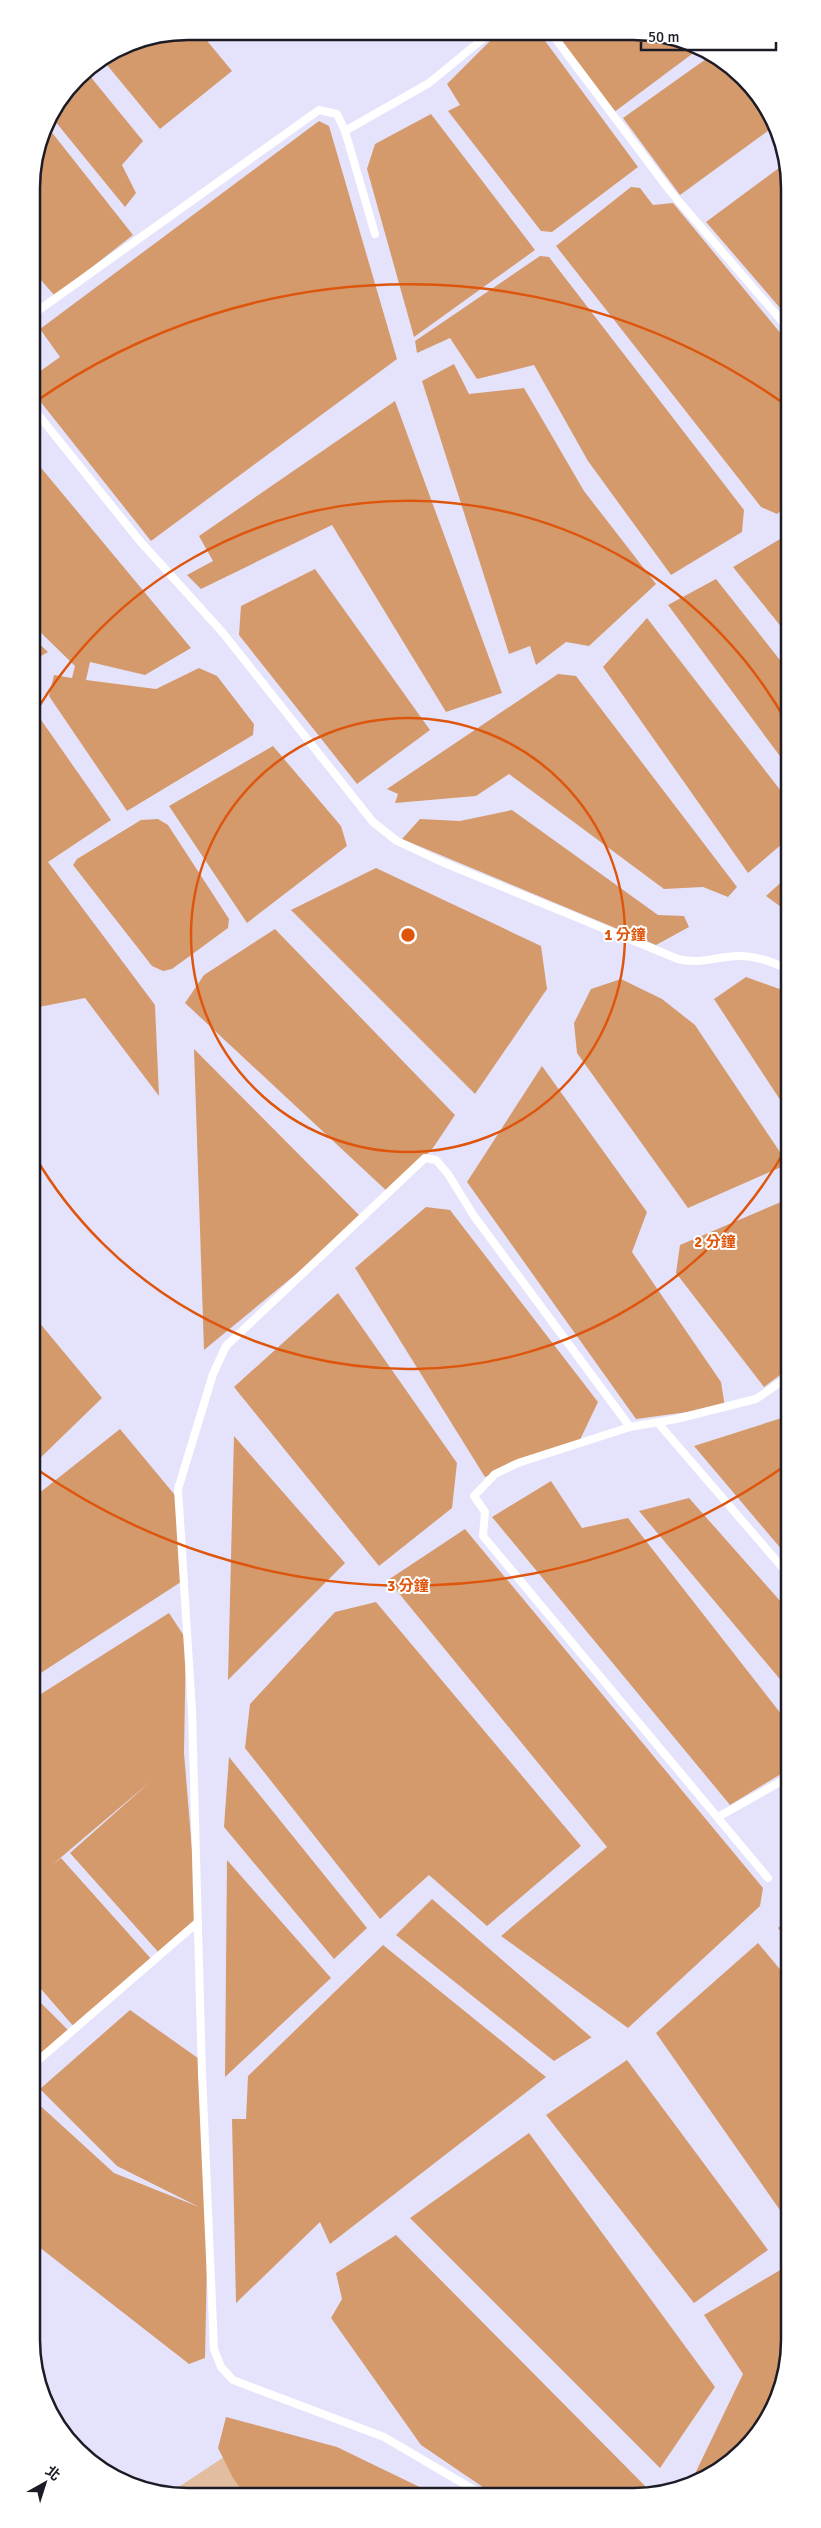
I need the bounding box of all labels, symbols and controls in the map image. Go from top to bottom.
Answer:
scale bar [641,20,776,52]
text: 50 m [648,28,679,46]
centre of rings [399,926,417,944]
text: 1 分鐘 [604,926,646,944]
text: 2 分鐘 [694,1233,736,1251]
text: 3 分鐘 [387,1577,429,1595]
north arrow [20,2458,70,2508]
text: 北 [42,2462,64,2484]

